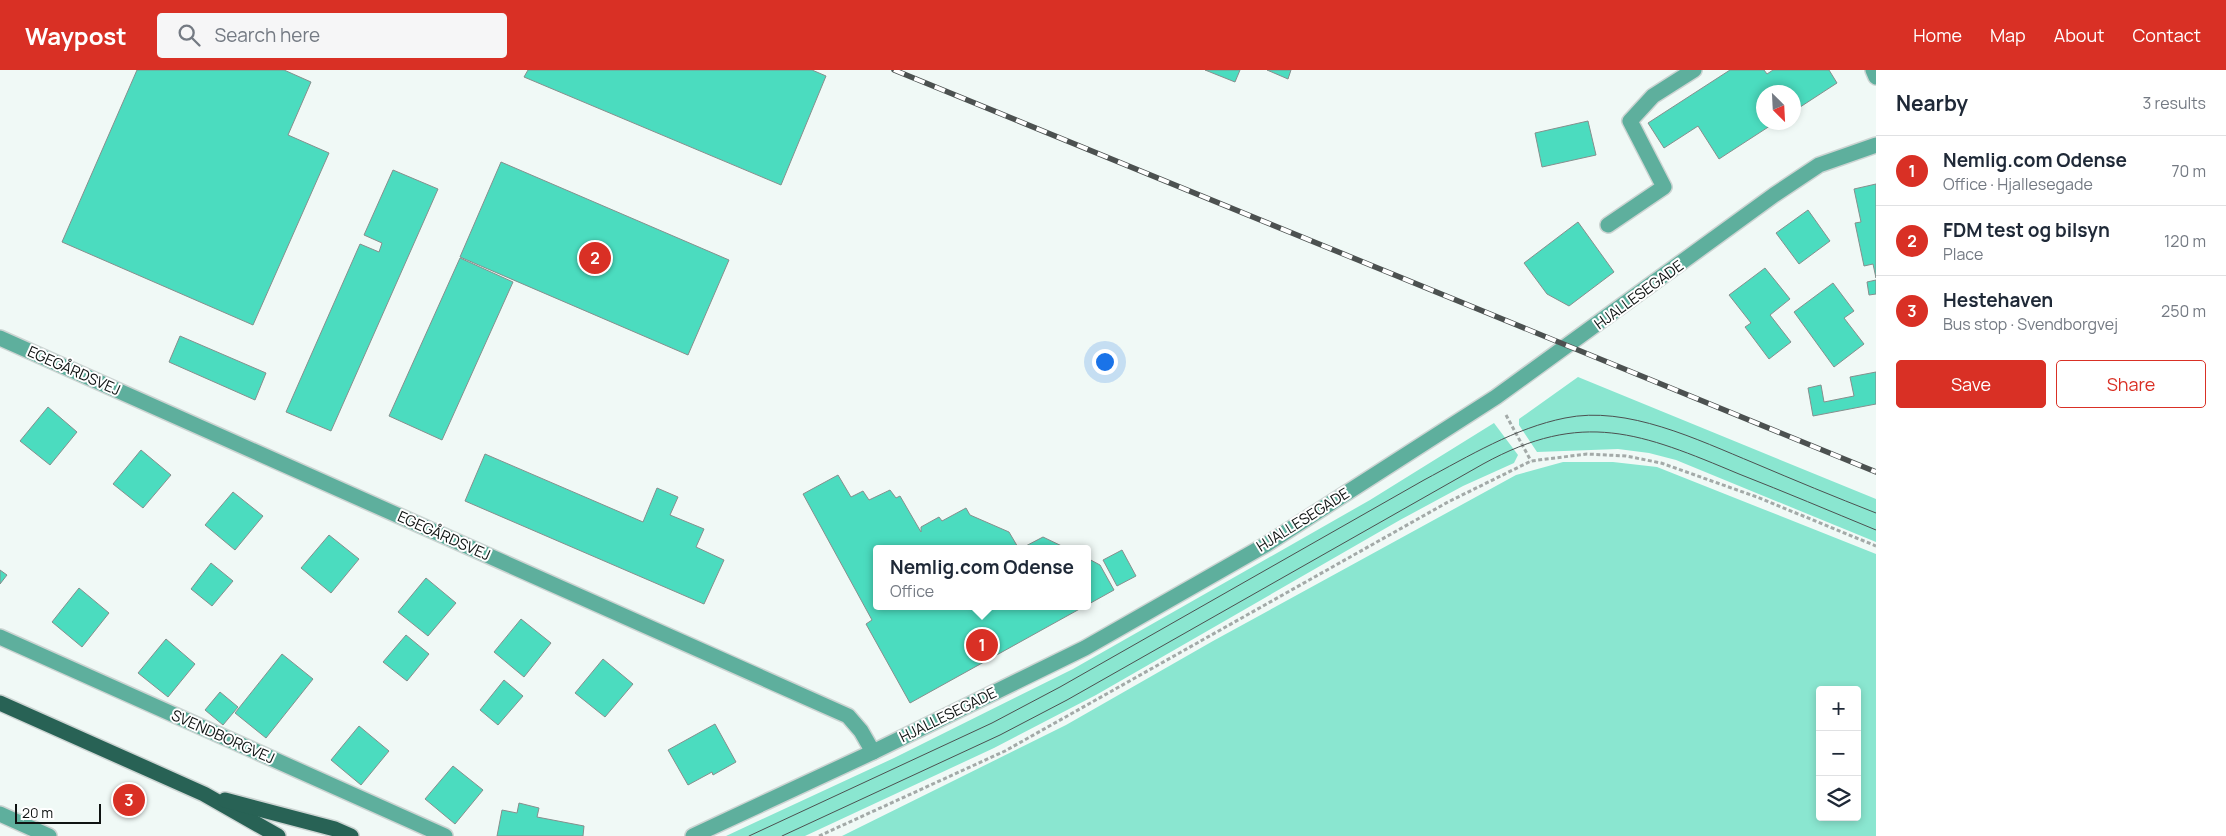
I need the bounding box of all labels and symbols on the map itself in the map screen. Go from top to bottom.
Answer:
north arrow [1756,85,1801,130]
pin: 2 [579,239,611,277]
street label: HJALLESEGADE [1590,255,1688,334]
street label: EGEGÅRDSVEJ [24,341,124,400]
your location [1092,349,1118,375]
street label: HJALLESEGADE [1252,483,1353,556]
street label: EGEGÅRDSVEJ [394,506,494,565]
pin: 1 [966,626,998,664]
street label: HJALLESEGADE [896,682,1000,747]
street label: SVENDBORGVEJ [168,704,278,769]
pin: 3 [113,781,145,819]
scale bar [15,801,101,824]

